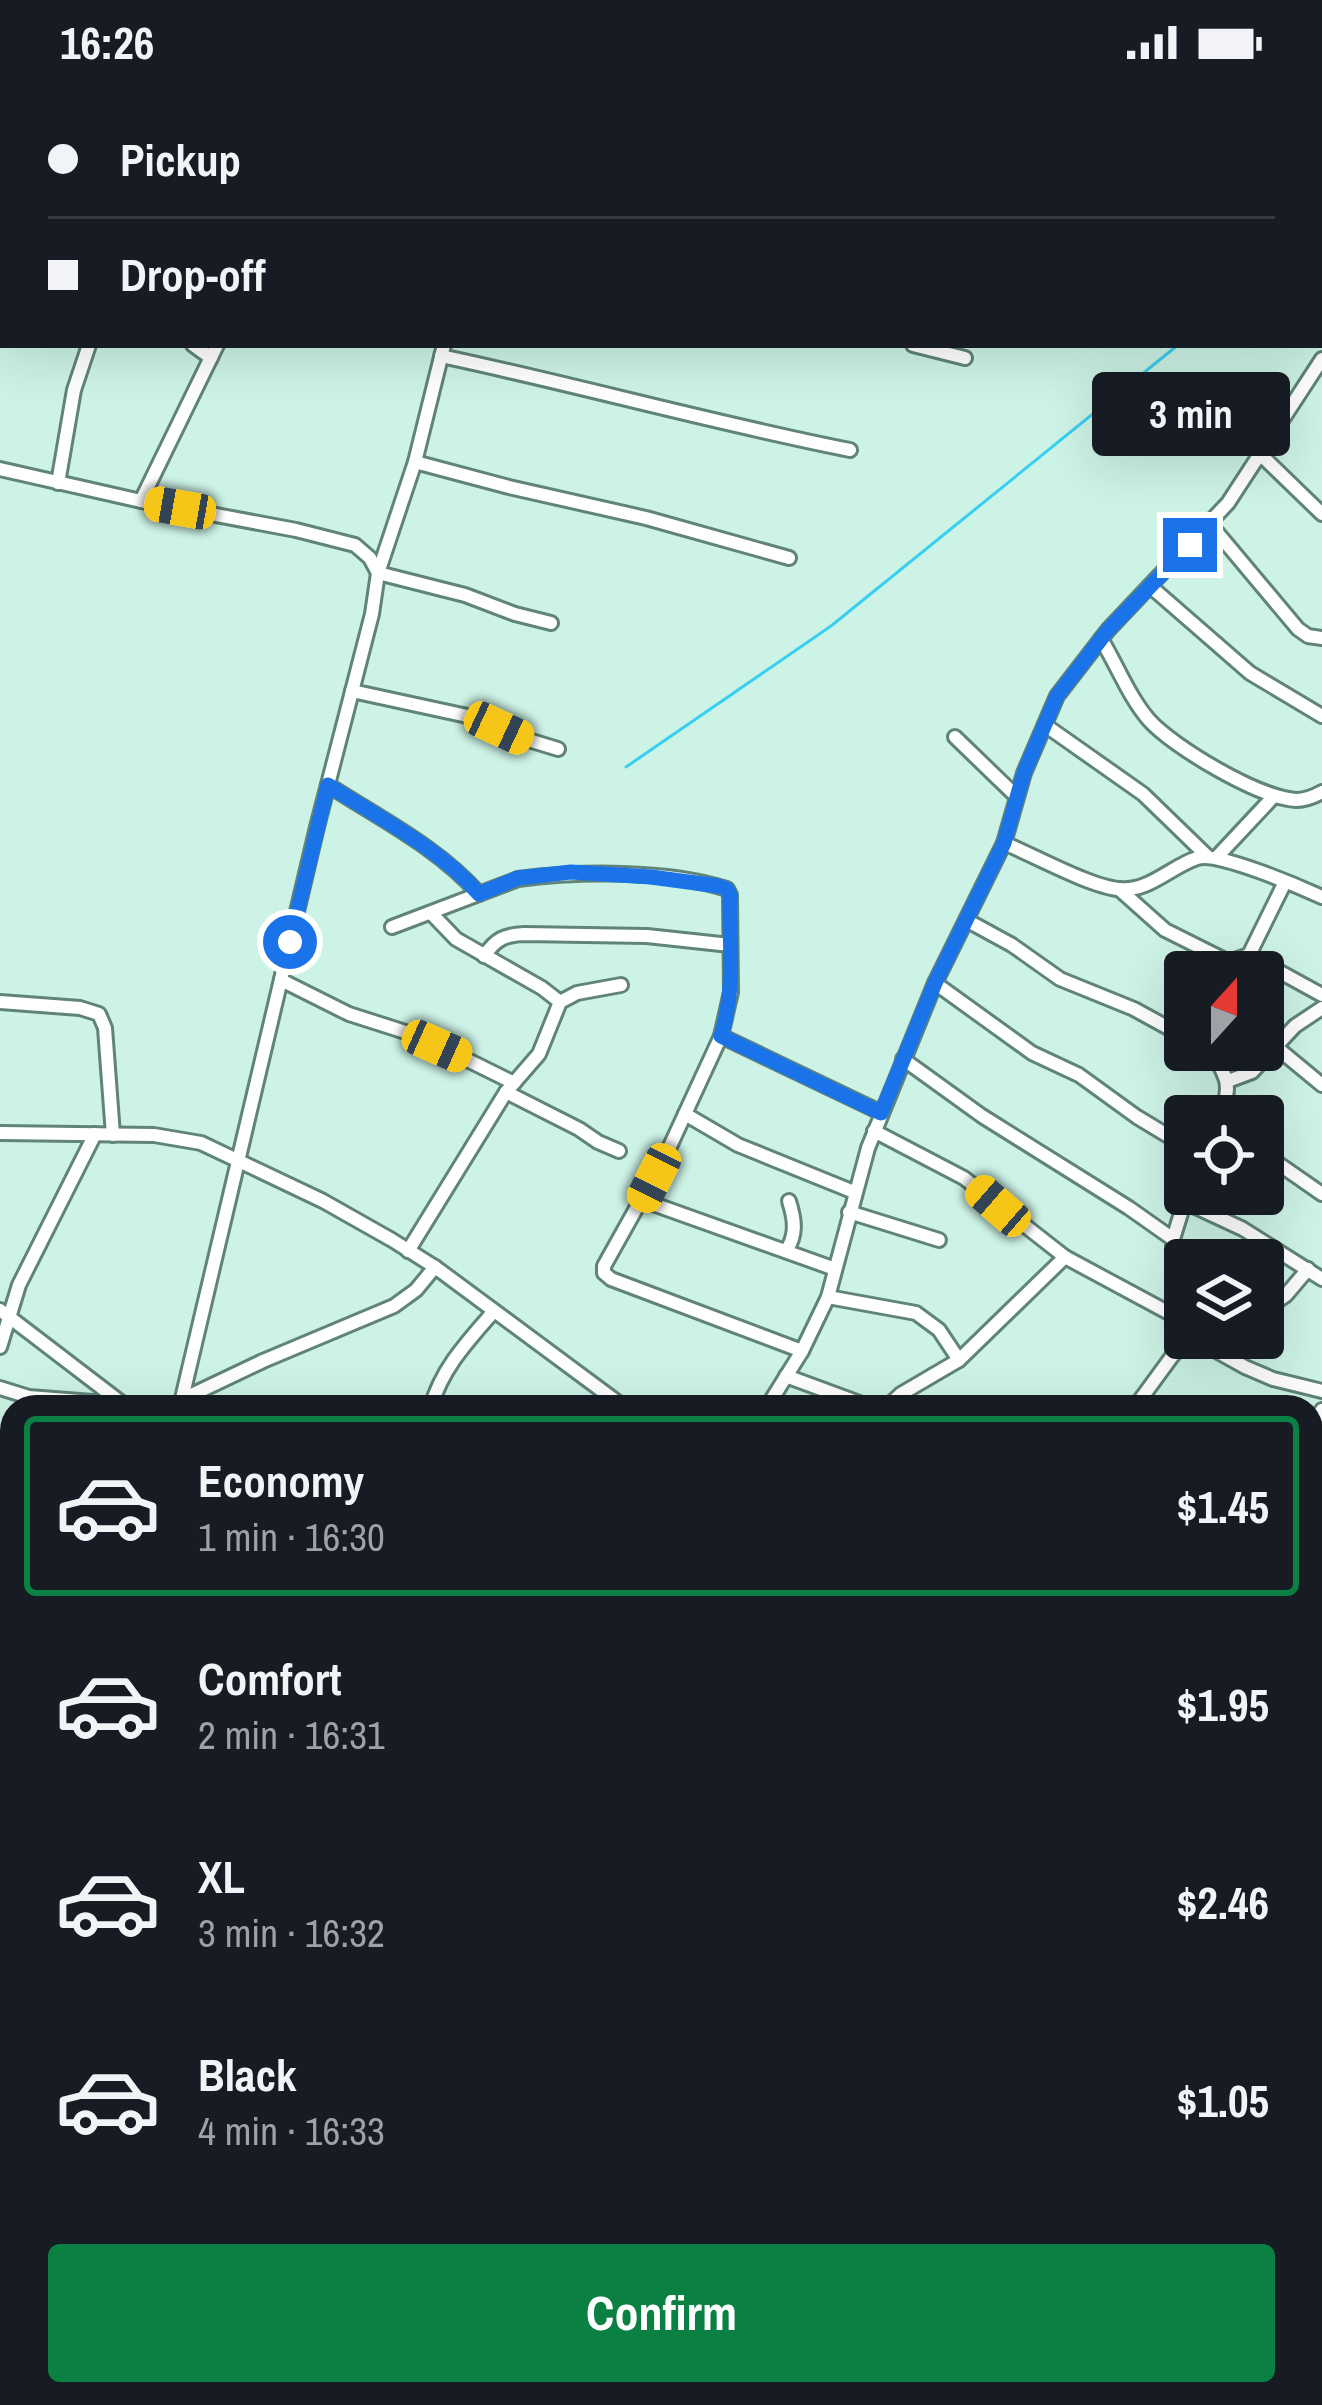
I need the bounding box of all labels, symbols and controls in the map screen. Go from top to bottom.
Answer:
text: 16:26 [60,12,154,73]
text: Pickup [120,129,241,190]
text: Drop-off [120,244,266,305]
callout: 3 min [1091,371,1289,455]
text: 3 min [1149,388,1233,440]
car [141,484,219,532]
route end [1163,518,1217,572]
car [459,696,539,760]
route start [263,915,317,969]
north arrow [1164,951,1284,1071]
map controls [1164,951,1284,1359]
car [397,1015,477,1077]
button: locate [1164,1095,1284,1215]
car [622,1138,686,1218]
car [959,1169,1037,1243]
button: layers [1164,1239,1284,1359]
text: Economy [198,1450,364,1511]
icon: car [54,1452,162,1560]
text: $1.45 [1177,1476,1269,1537]
text: 1 min · 16:30 [198,1511,385,1563]
text: Comfort [198,1648,341,1709]
icon: car [54,1650,162,1758]
text: $1.95 [1177,1674,1269,1735]
text: 2 min · 16:31 [198,1709,385,1761]
text: XL [198,1846,245,1907]
icon: car [54,1848,162,1956]
text: $2.46 [1177,1872,1269,1933]
text: 3 min · 16:32 [198,1907,385,1959]
text: Black [198,2044,296,2105]
icon: car [54,2046,162,2154]
text: $1.05 [1177,2070,1269,2131]
text: 4 min · 16:33 [198,2105,385,2157]
button: Confirm [48,2244,1275,2382]

